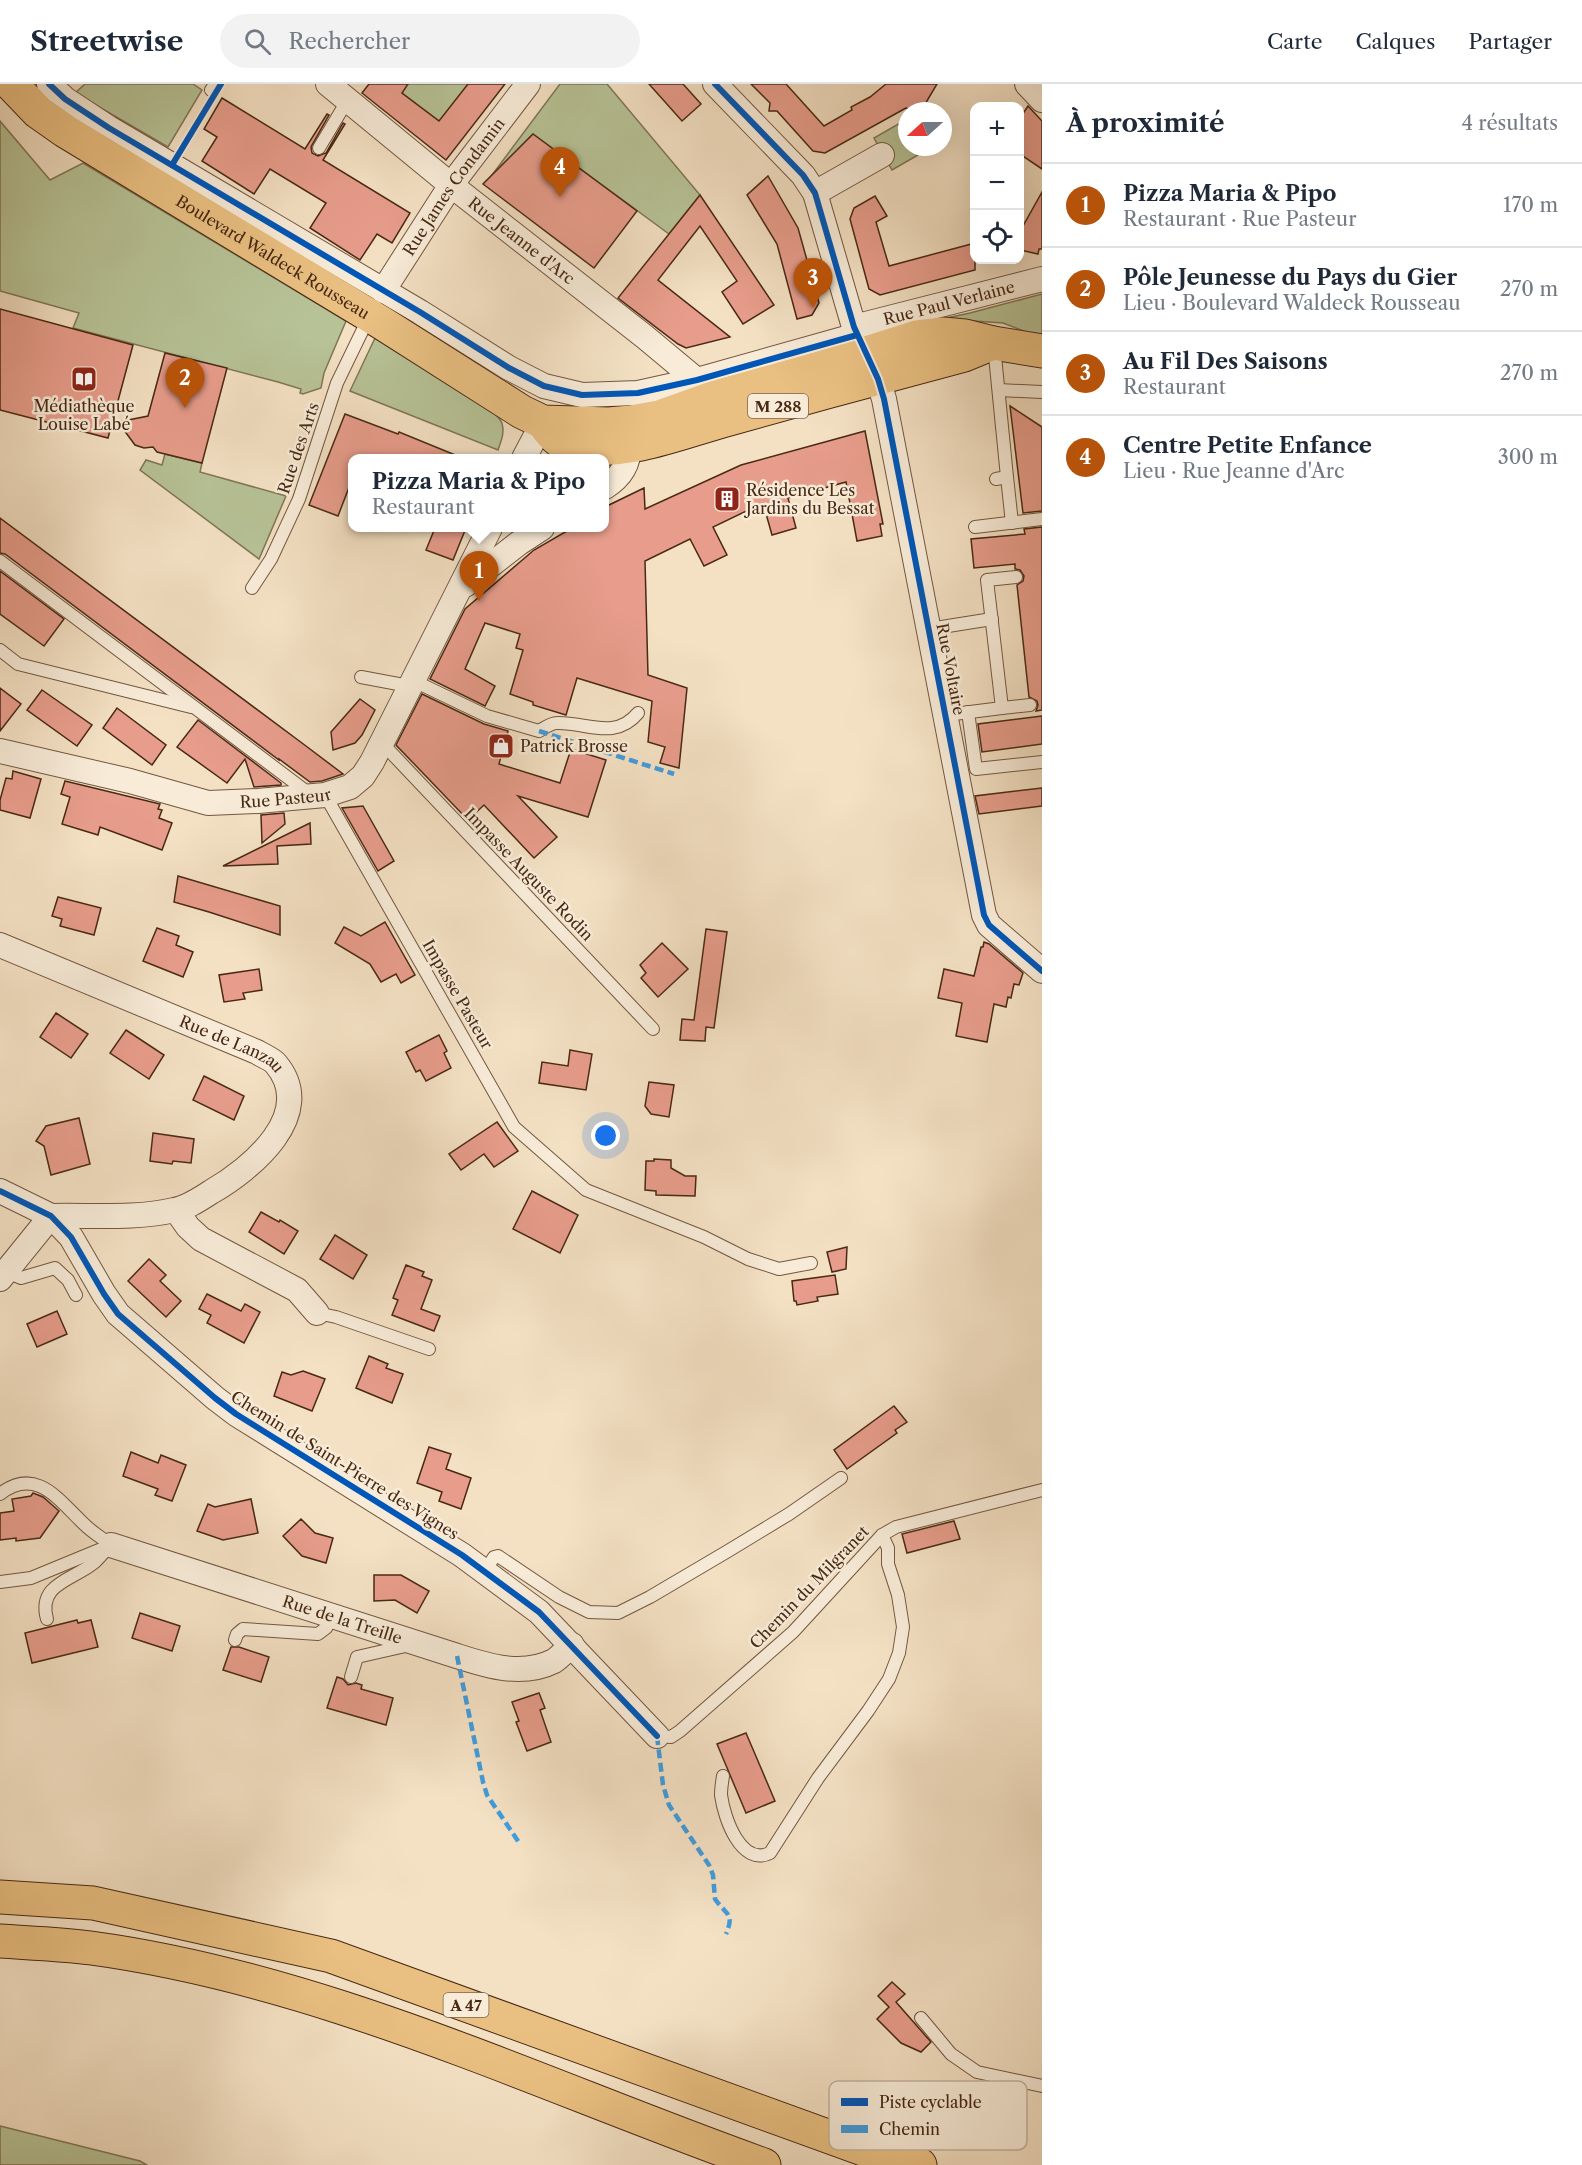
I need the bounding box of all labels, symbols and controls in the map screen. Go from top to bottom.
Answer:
search box [220,14,640,68]
text: Streetwise [30,24,184,58]
icon: search [241,25,274,58]
text: Rechercher [289,28,410,55]
text: Carte [1267,29,1322,54]
text: Calques [1355,29,1435,54]
text: Partager [1468,29,1552,54]
north arrow [898,102,952,156]
map controls [970,102,1024,264]
button: + [970,102,1024,156]
text: À proximité [1066,107,1225,139]
text: 4 résultats [1461,111,1558,135]
street label: Rue James Condamin [398,114,509,259]
pin: 4 [540,147,580,197]
button: − [970,156,1024,210]
text: Pizza Maria & Pipo [1123,180,1336,207]
street label: Boulevard Waldeck Rousseau [172,191,374,323]
street label: Rue Jeanne d'Arc [464,192,579,288]
text: 1 [1081,193,1090,217]
text: 170 m [1503,193,1558,217]
text: Restaurant · Rue Pasteur [1123,207,1357,231]
button: locate [970,210,1024,264]
pin: 3 [794,258,832,308]
text: Pôle Jeunesse du Pays du Gier [1123,264,1457,291]
street label: Rue Paul Verlaine [881,276,1017,329]
text: 2 [1080,277,1091,301]
text: 270 m [1500,277,1558,301]
text: Lieu · Boulevard Waldeck Rousseau [1123,291,1461,315]
text: Au Fil Des Saisons [1123,348,1328,375]
pin: 2 [166,358,204,408]
text: 3 [1080,361,1091,385]
text: 270 m [1500,361,1558,385]
library icon: Médiathèque Louise Labé [69,364,99,394]
text: Restaurant [1123,375,1226,399]
road number: M 288 [748,394,808,418]
place label: Médiathèque Louise Labé [34,396,134,434]
street label: Rue des Arts [273,400,323,496]
text: Centre Petite Enfance [1123,432,1372,459]
text: 4 [1080,445,1091,469]
text: 300 m [1498,445,1558,469]
popup [348,454,609,532]
text: Lieu · Rue Jeanne d'Arc [1123,459,1344,483]
text: Pizza Maria & Pipo [372,468,585,495]
place label: Résidence Les Jardins du Bessat [743,480,875,518]
building icon: Résidence Les Jardins du Bessat [712,484,742,514]
text: Restaurant [372,495,475,519]
pin: 1 [460,552,498,601]
street label: Rue Voltaire [932,621,970,717]
shop icon: Patrick Brosse [486,731,516,761]
place label: Patrick Brosse [520,736,628,756]
street label: Rue Pasteur [239,784,334,812]
street label: Impasse Auguste Rodin [460,803,598,945]
street label: Impasse Pasteur [419,936,498,1053]
street label: Rue de Lanzau [176,1011,289,1076]
your location [591,1121,620,1150]
street label: Chemin de Saint-Pierre des Vignes [227,1386,463,1544]
street label: Chemin du Milgranet [745,1521,873,1653]
street label: Rue de la Treille [280,1591,405,1648]
road number: A 47 [444,1993,488,2017]
legend [829,2081,1027,2150]
text: Piste cyclable [879,2092,982,2112]
text: Chemin [879,2119,940,2139]

